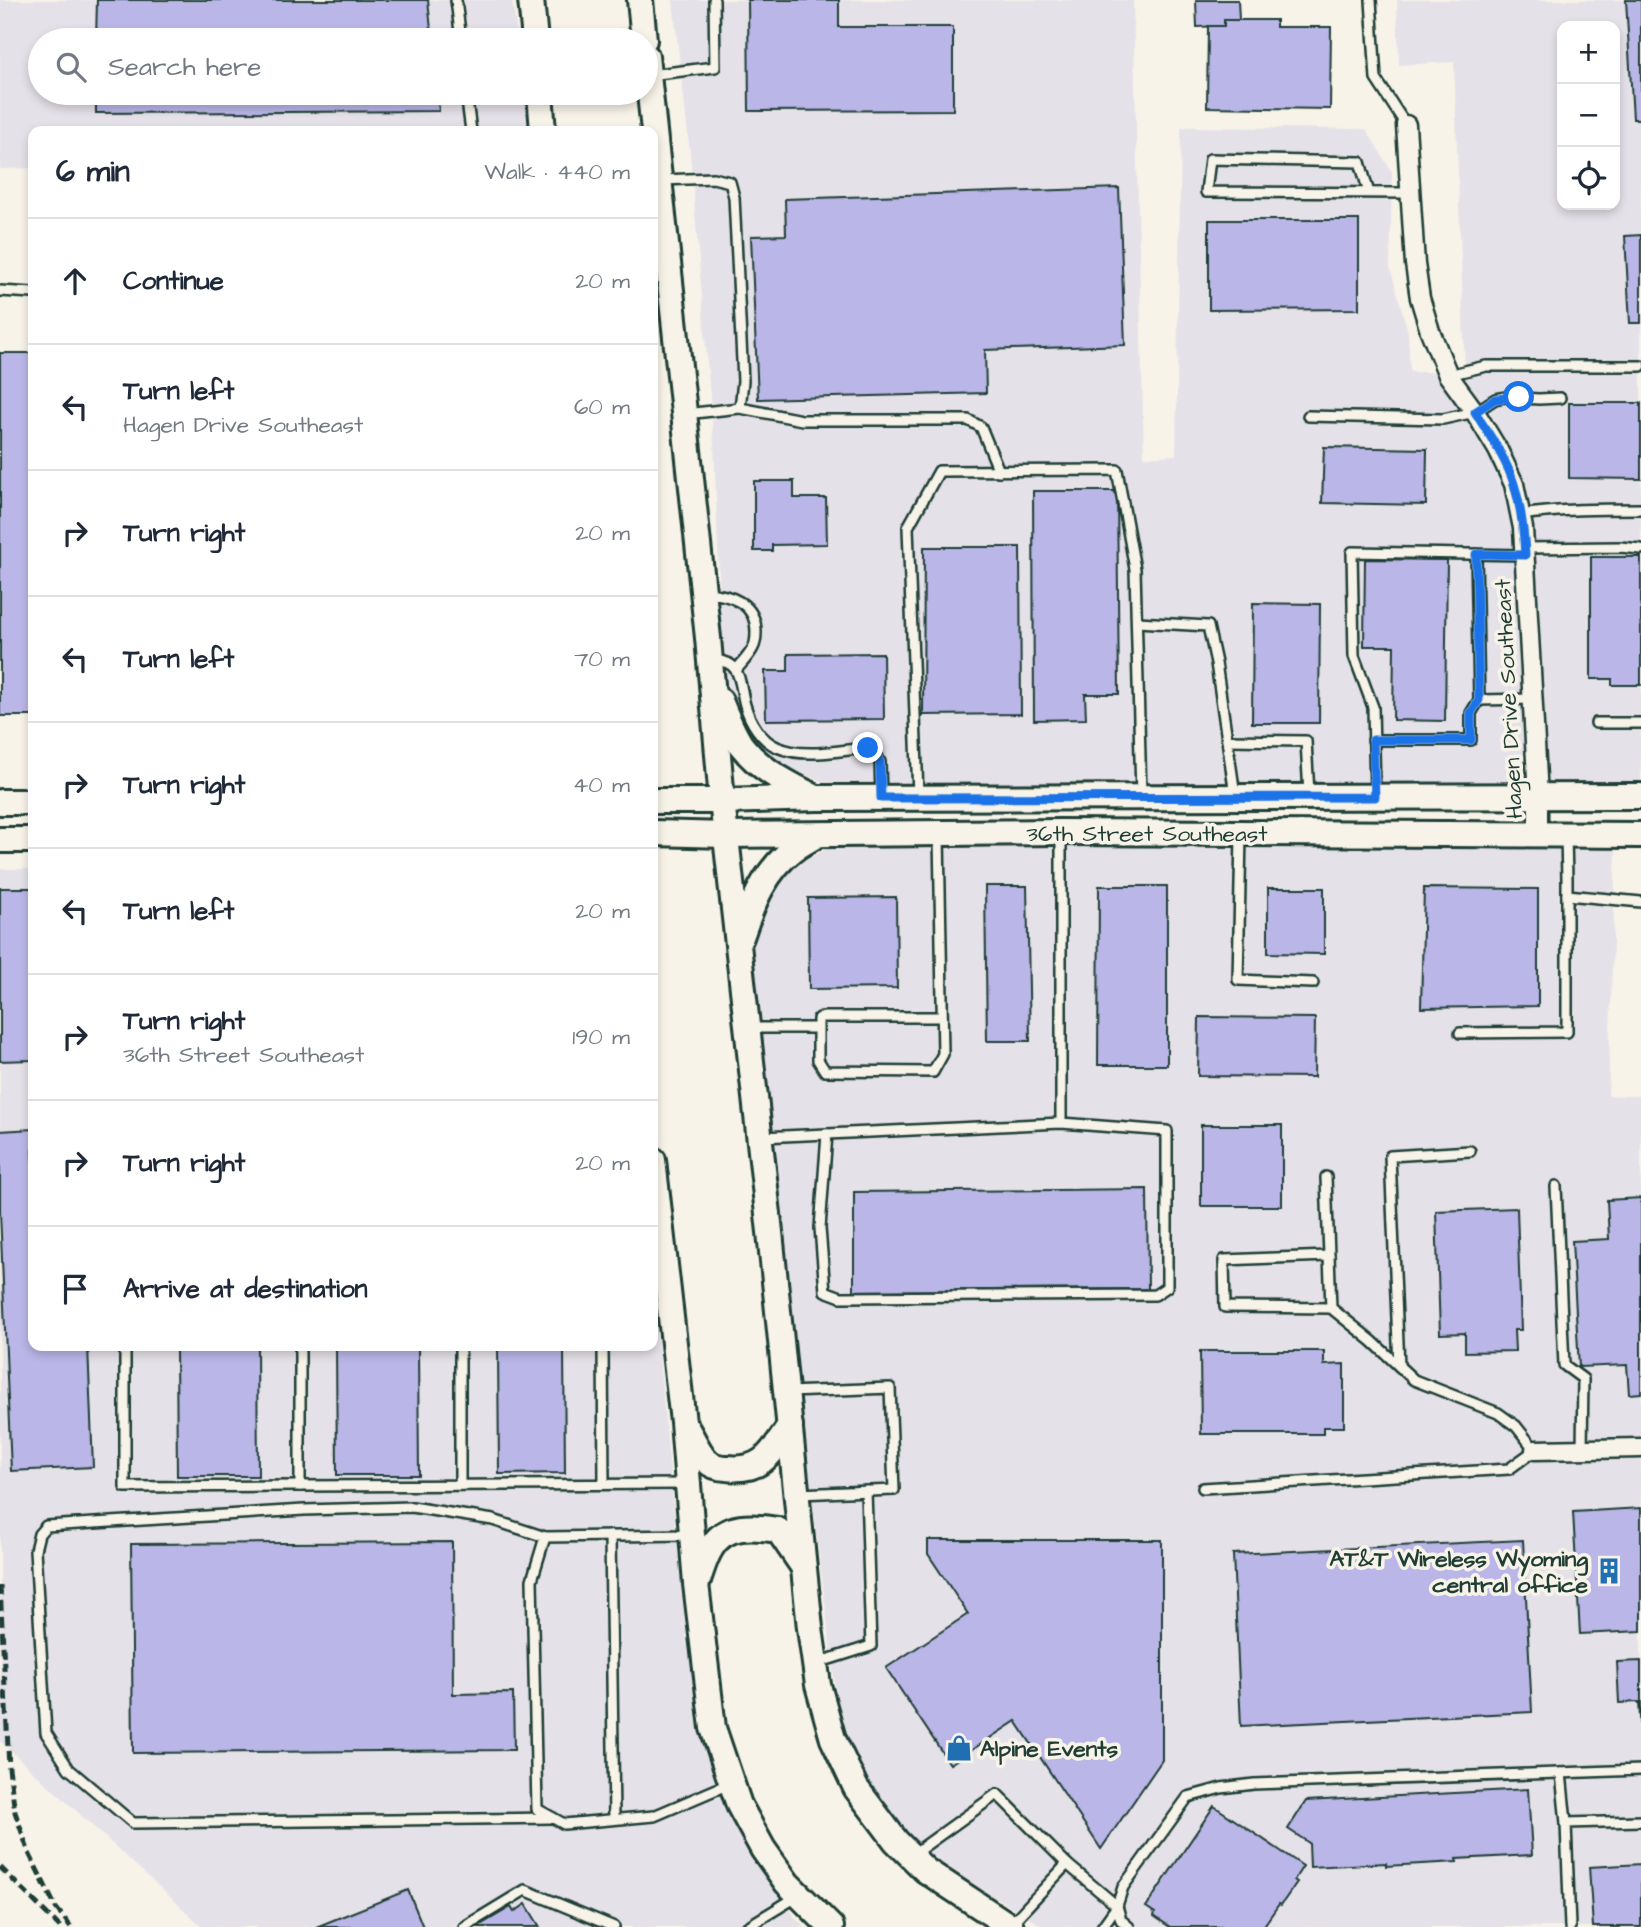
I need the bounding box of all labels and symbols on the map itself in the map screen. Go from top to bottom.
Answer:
route start [1503,381,1534,412]
street label: Hagen Drive Southeast [1487,577,1532,820]
route end [852,732,883,763]
street label: 36th Street Southeast [1026,818,1268,850]
place label: AT&T Wireless Wyoming central office [1329,1543,1589,1601]
building icon: AT&T Wireless Wyoming central office [1594,1556,1624,1586]
shop icon: Alpine Events [944,1733,974,1763]
place label: Alpine Events [980,1733,1119,1765]

